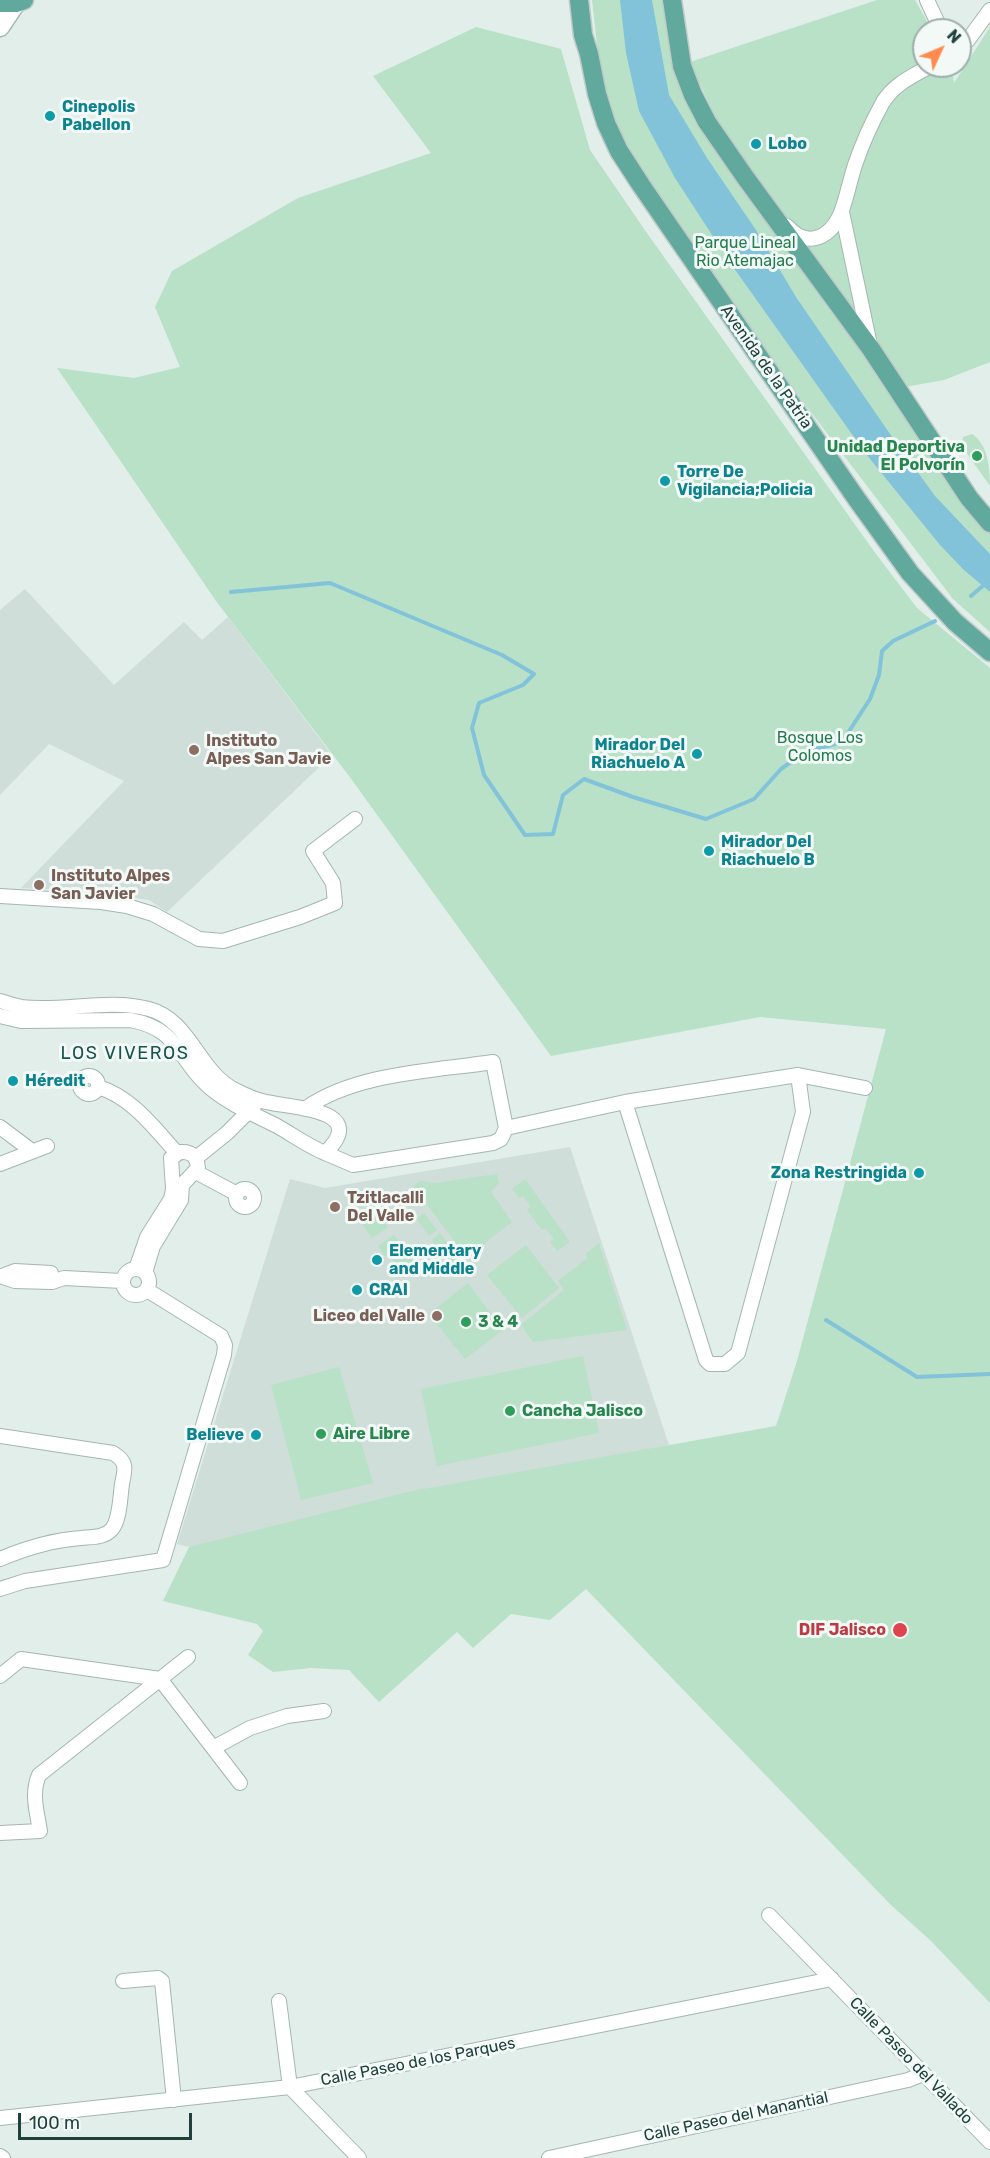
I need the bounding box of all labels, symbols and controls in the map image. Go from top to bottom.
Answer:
north arrow [912,18,972,78]
text: N [943,26,965,47]
place label: Cinepolis Pabellon [62,97,135,135]
marker: Cinepolis Pabellon [43,109,57,123]
place label: Lobo [768,134,807,154]
marker: Lobo [749,137,763,151]
park label: Parque Lineal Rio Atemajac [694,233,796,271]
street label: Avenida de la Patria [716,301,816,433]
place label: Unidad Deportiva El Polvorín [827,437,965,475]
marker: Unidad Deportiva El Polvorín [970,449,984,463]
place label: Torre De Vigilancia;Policia [677,462,813,500]
marker: Torre De Vigilancia;Policia [658,474,672,488]
park label: Bosque Los Colomos [777,728,863,766]
place label: Instituto Alpes San Javie [206,731,331,769]
place label: Mirador Del Riachuelo A [591,735,685,773]
marker: Instituto Alpes San Javie [187,743,201,757]
marker: Mirador Del Riachuelo A [690,747,704,761]
place label: Mirador Del Riachuelo B [721,832,815,870]
marker: Mirador Del Riachuelo B [702,844,716,858]
place label: Instituto Alpes San Javier [51,866,170,904]
marker: Instituto Alpes San Javier [32,878,46,892]
district label: LOS VIVEROS [61,1043,189,1065]
place label: Héredit [25,1071,85,1091]
marker: Héredit [6,1074,20,1088]
place label: Zona Restringida [771,1163,907,1183]
marker: Zona Restringida [912,1166,926,1180]
place label: Tzitlacalli Del Valle [347,1188,424,1226]
marker: Tzitlacalli Del Valle [328,1200,342,1214]
place label: Elementary and Middle [389,1241,481,1279]
marker: Elementary and Middle [370,1253,384,1267]
place label: CRAI [369,1280,408,1300]
marker: CRAI [350,1283,364,1297]
place label: Liceo del Valle [313,1306,425,1326]
marker: Liceo del Valle [430,1309,444,1323]
place label: 3 & 4 [478,1312,518,1332]
marker: 3 & 4 [459,1315,473,1329]
place label: Cancha Jalisco [522,1401,643,1421]
marker: Cancha Jalisco [503,1404,517,1418]
place label: Aire Libre [333,1424,410,1444]
place label: Believe [186,1425,244,1445]
marker: Aire Libre [314,1427,328,1441]
marker: Believe [249,1428,263,1442]
place label: DIF Jalisco [799,1620,886,1640]
marker: DIF Jalisco [891,1621,909,1639]
street label: Calle Paseo del Vallado [845,1993,977,2129]
street label: Calle Paseo de los Parques [319,2034,517,2090]
street label: Calle Paseo del Manantial [642,2088,830,2146]
scale bar [21,2101,195,2139]
text: 100 m [29,2112,80,2134]

